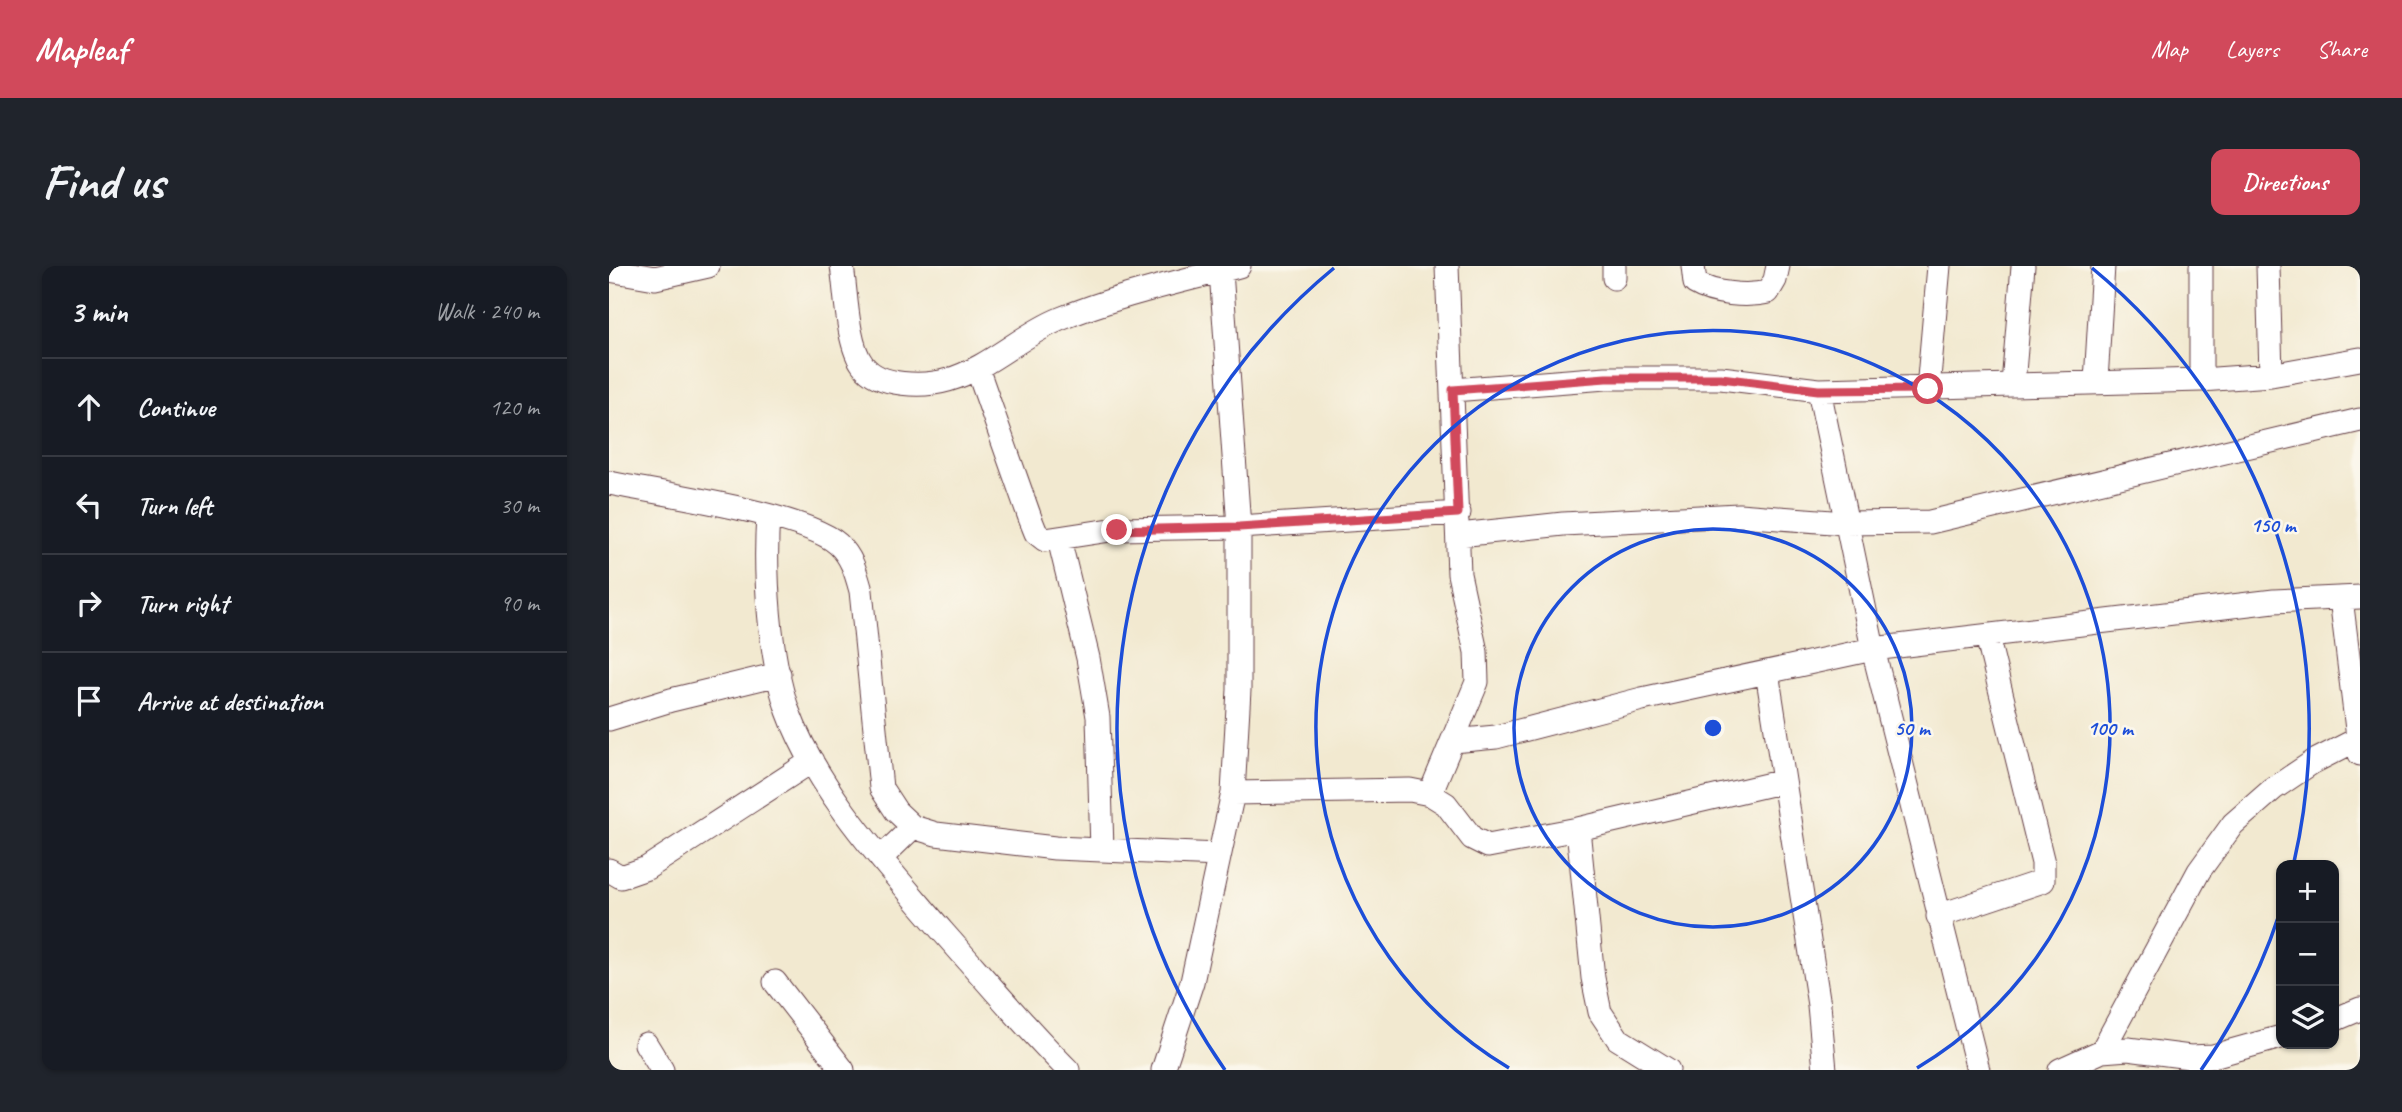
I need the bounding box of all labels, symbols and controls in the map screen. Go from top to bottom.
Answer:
text: Mapleaf [35,28,127,70]
text: Map [2151,34,2188,64]
text: Layers [2226,34,2279,64]
text: Share [2317,34,2367,64]
button: Directions [2211,149,2360,215]
text: Find us [42,151,164,213]
text: 3 min [70,293,127,331]
text: Walk · 240 m [435,297,539,326]
route start [1912,373,1943,404]
icon: ahead [70,388,108,426]
text: Continue [137,391,215,424]
text: 120 m [490,393,539,422]
icon: left [70,486,108,524]
text: Turn left [137,489,212,522]
text: 30 m [500,491,539,520]
text: 150 m [2250,512,2298,538]
route end [1101,514,1132,545]
icon: right [70,584,108,622]
text: Turn right [137,587,228,620]
text: 90 m [500,589,539,618]
icon: arrive [70,682,108,720]
text: Arrive at destination [137,685,323,718]
text: 50 m [1894,715,1932,741]
text: 100 m [2087,715,2135,741]
centre of rings [1701,716,1725,740]
map controls [2276,860,2339,1049]
button: + [2276,860,2339,923]
button: − [2276,923,2339,986]
button: layers [2276,986,2339,1049]

